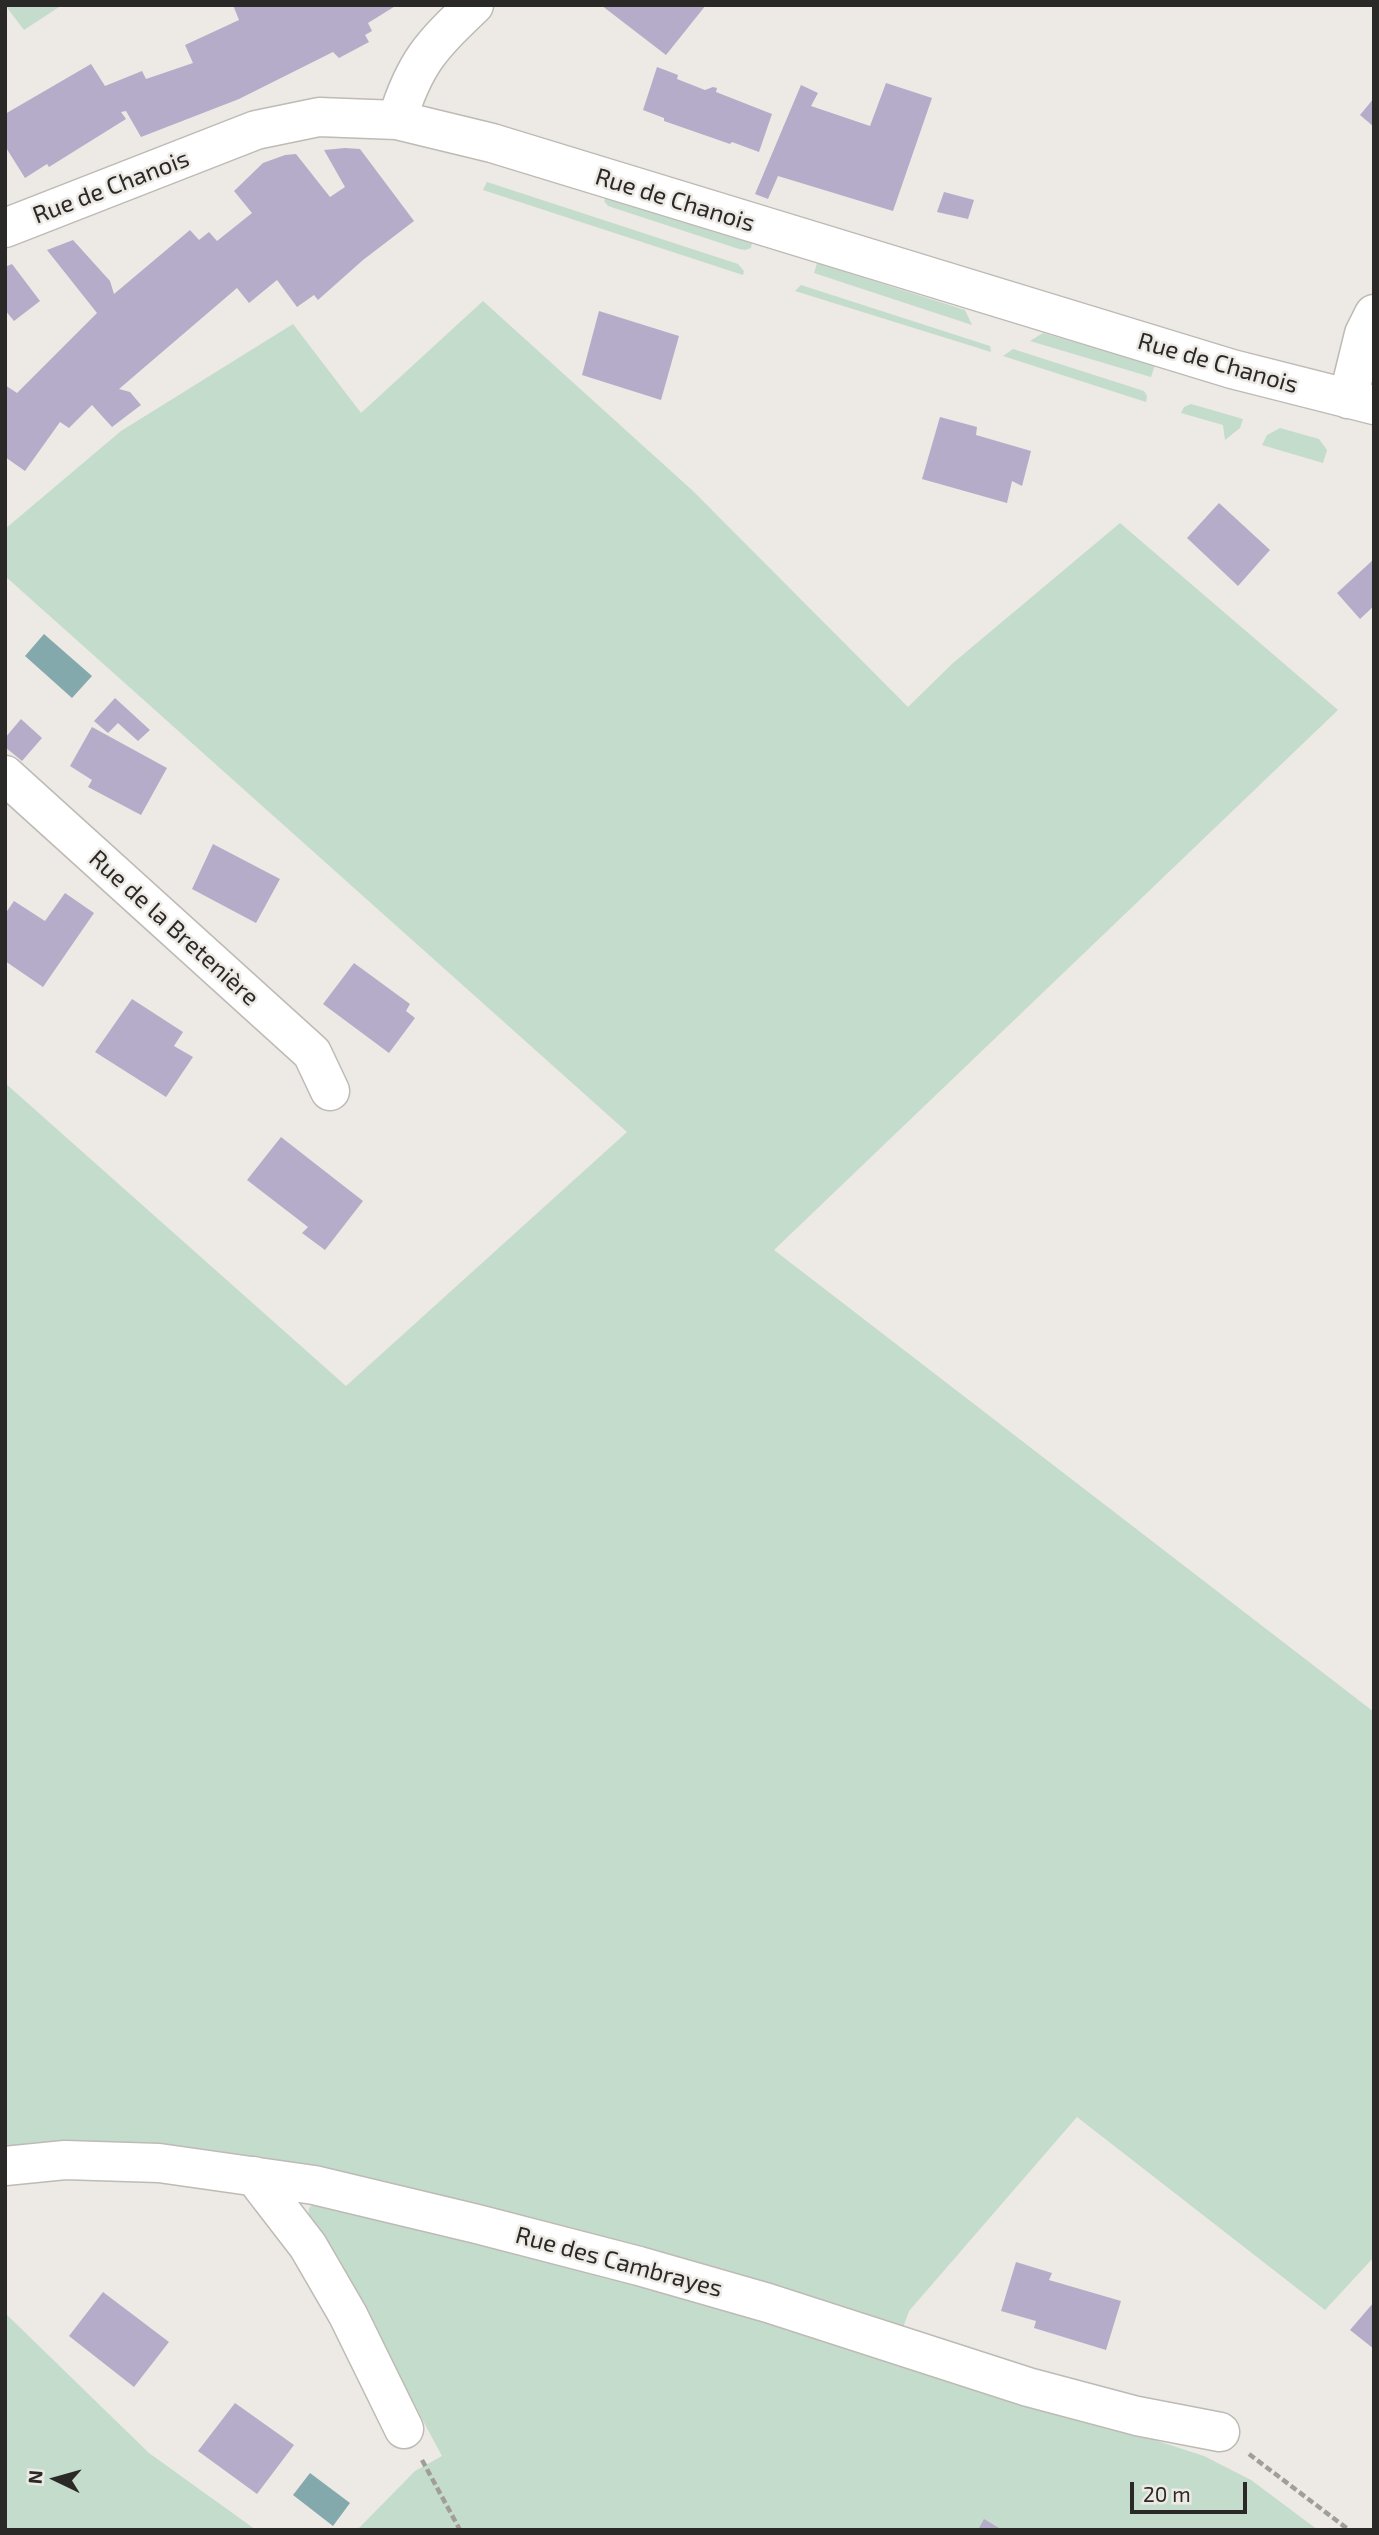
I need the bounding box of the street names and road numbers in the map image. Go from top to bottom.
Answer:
street label: Rue de Chanois [29,144,193,230]
street label: Rue de Chanois [592,162,758,238]
street label: Rue de Chanois [1135,326,1301,400]
street label: Rue de la Bretenière [83,844,265,1012]
street label: Rue des Cambrayes [512,2221,726,2303]

